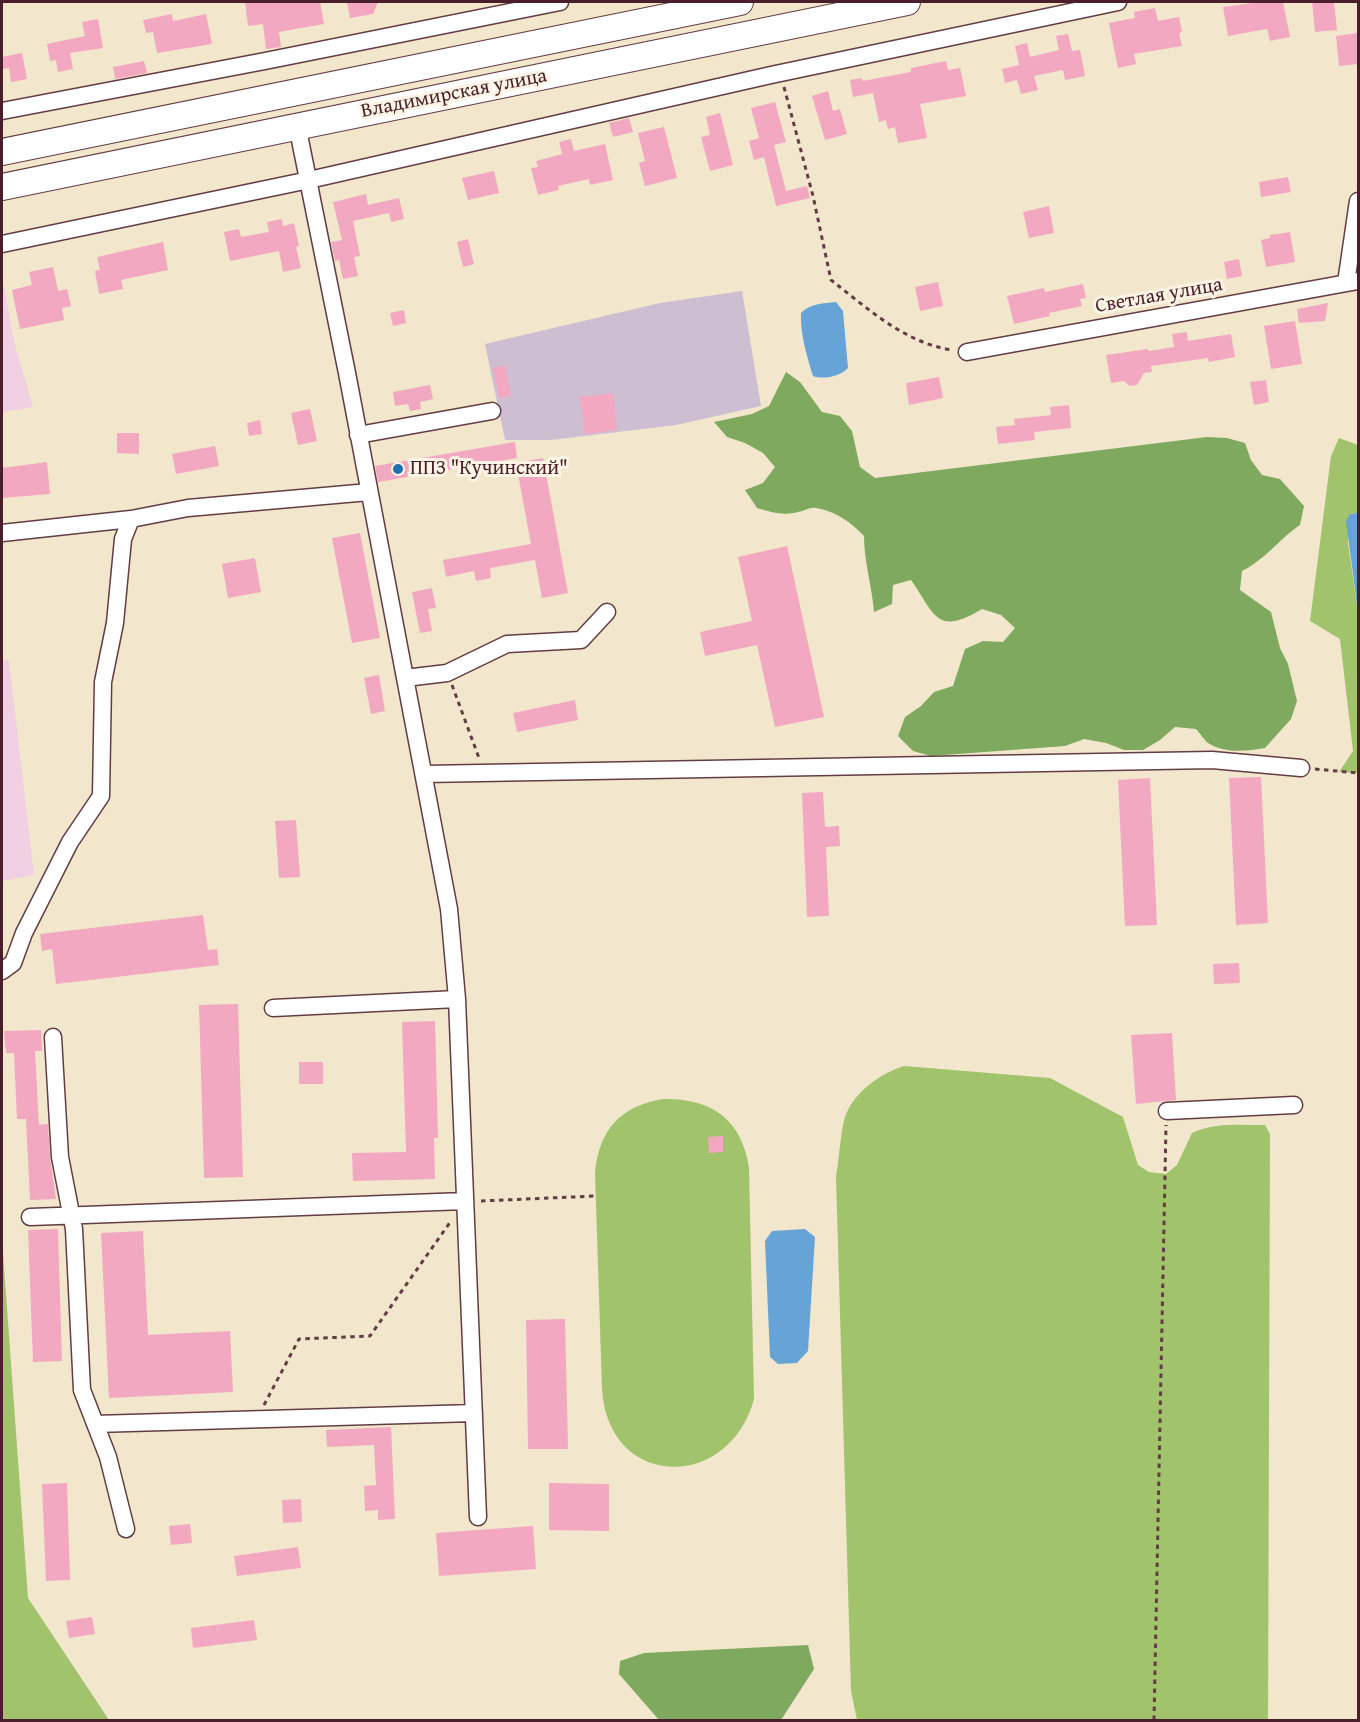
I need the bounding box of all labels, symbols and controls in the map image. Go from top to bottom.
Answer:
street label: Владимирская улица [359,64,549,124]
street label: Светлая улица [1094,273,1224,319]
place label: ППЗ "Кучинский" [410,457,568,481]
marker: ППЗ "Кучинский" [391,462,405,476]

